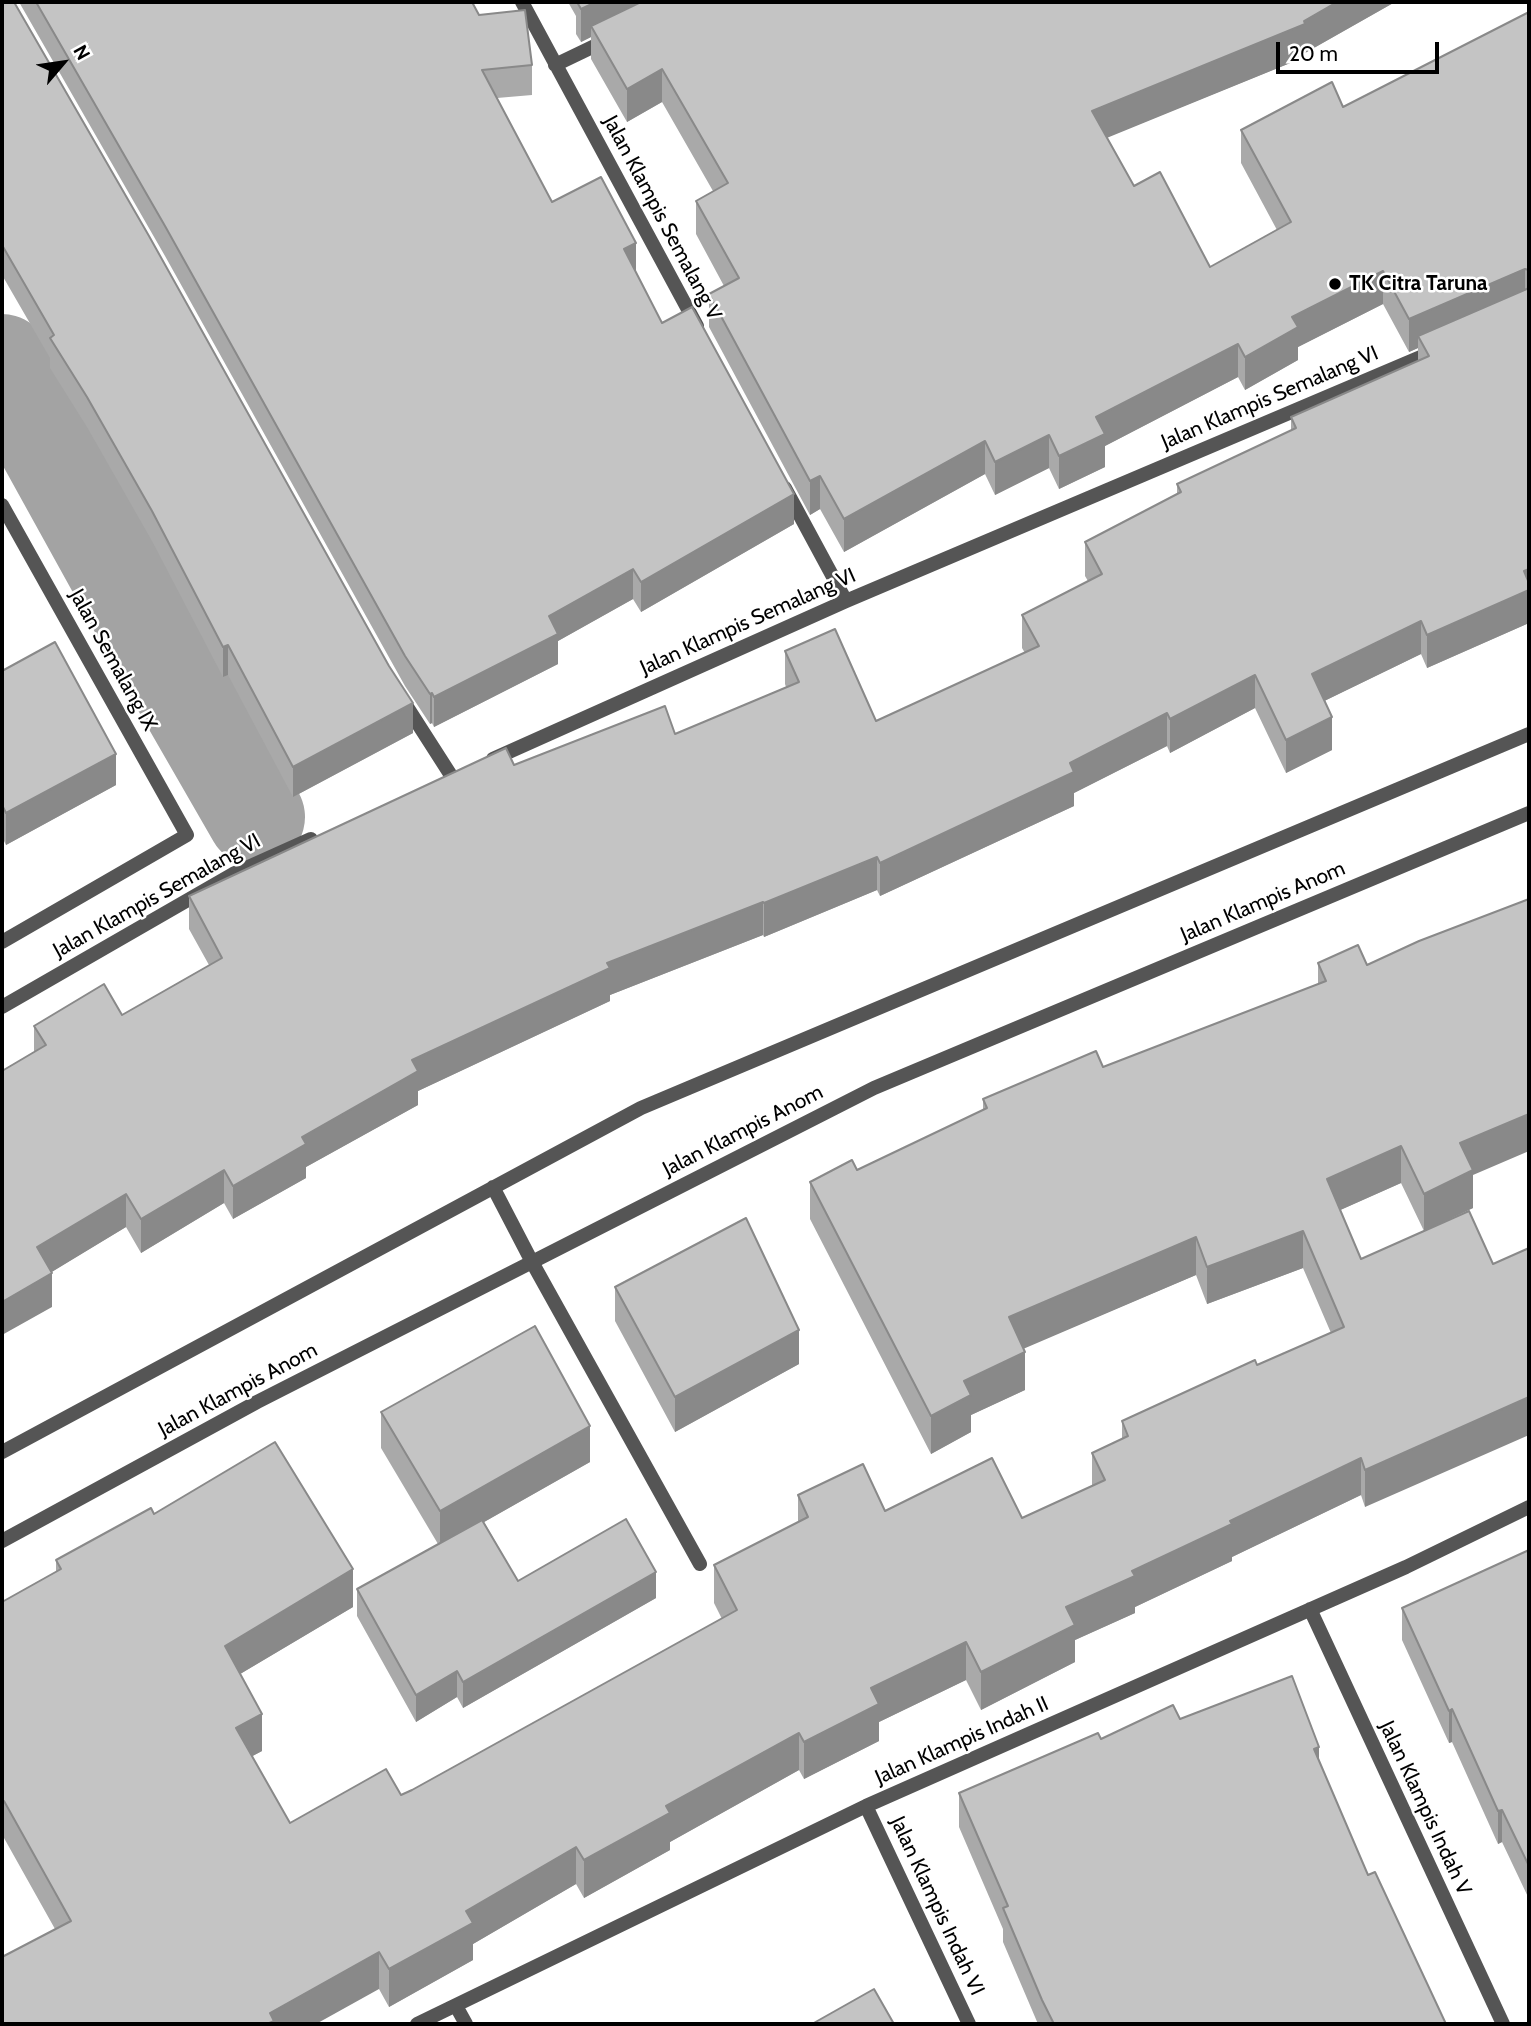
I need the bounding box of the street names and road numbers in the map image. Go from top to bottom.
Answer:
street label: Jalan Klampis Semalang V [597,111,727,325]
street label: Jalan Klampis Semalang VI [1158,341,1382,455]
street label: Jalan Klampis Semalang VI [636,563,860,681]
street label: Jalan Semalang IX [64,585,162,735]
street label: Jalan Klampis Semalang VI [49,828,265,964]
street label: Jalan Klampis Anom [1177,856,1349,948]
street label: Jalan Klampis Anom [659,1080,827,1182]
street label: Jalan Klampis Anom [154,1337,322,1443]
street label: Jalan Klampis Indah II [871,1691,1053,1791]
street label: Jalan Klampis Indah V [1374,1717,1476,1899]
street label: Jalan Klampis Indah VI [884,1813,990,1999]

